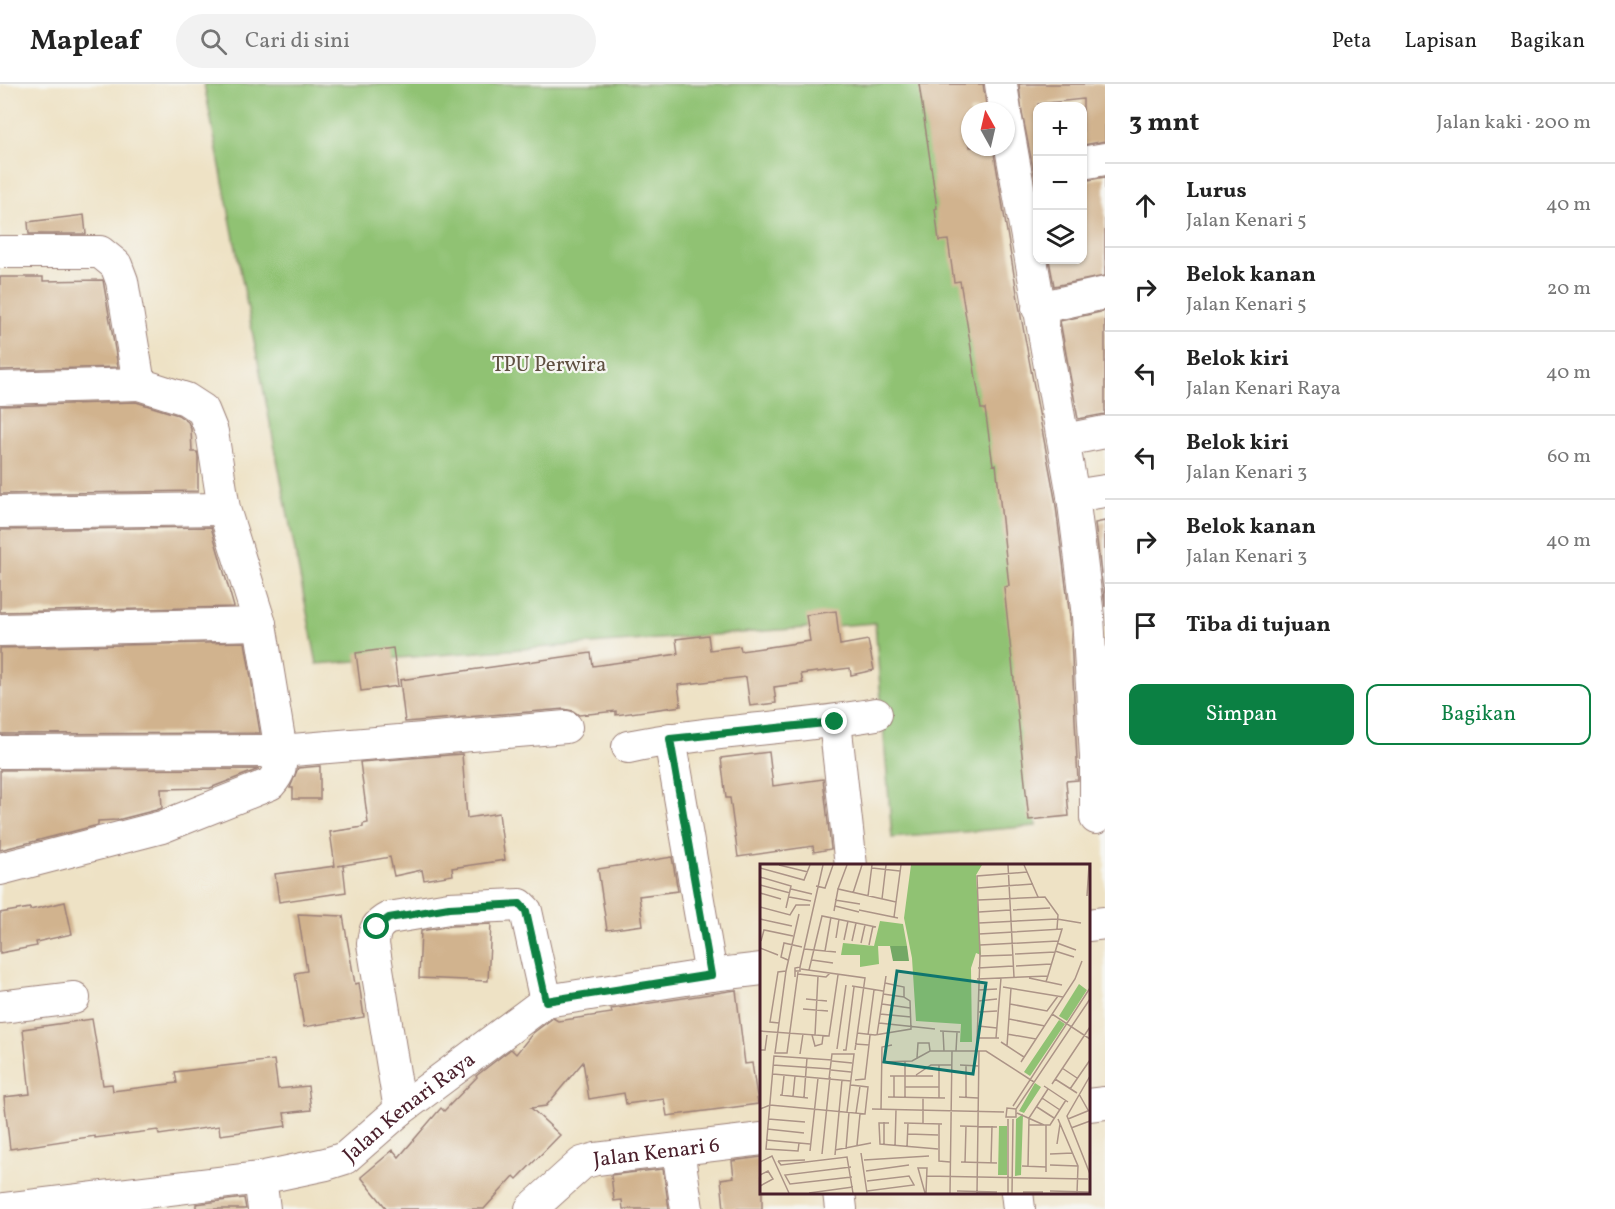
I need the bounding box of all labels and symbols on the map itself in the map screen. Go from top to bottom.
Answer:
north arrow [961,102,1015,156]
park label: TPU Perwira [492,351,606,380]
route end [821,708,847,734]
inset map [760,864,1090,1194]
route start [363,913,389,939]
street label: Jalan Kenari Raya [337,1046,482,1170]
street label: Jalan Kenari 6 [592,1131,721,1175]

